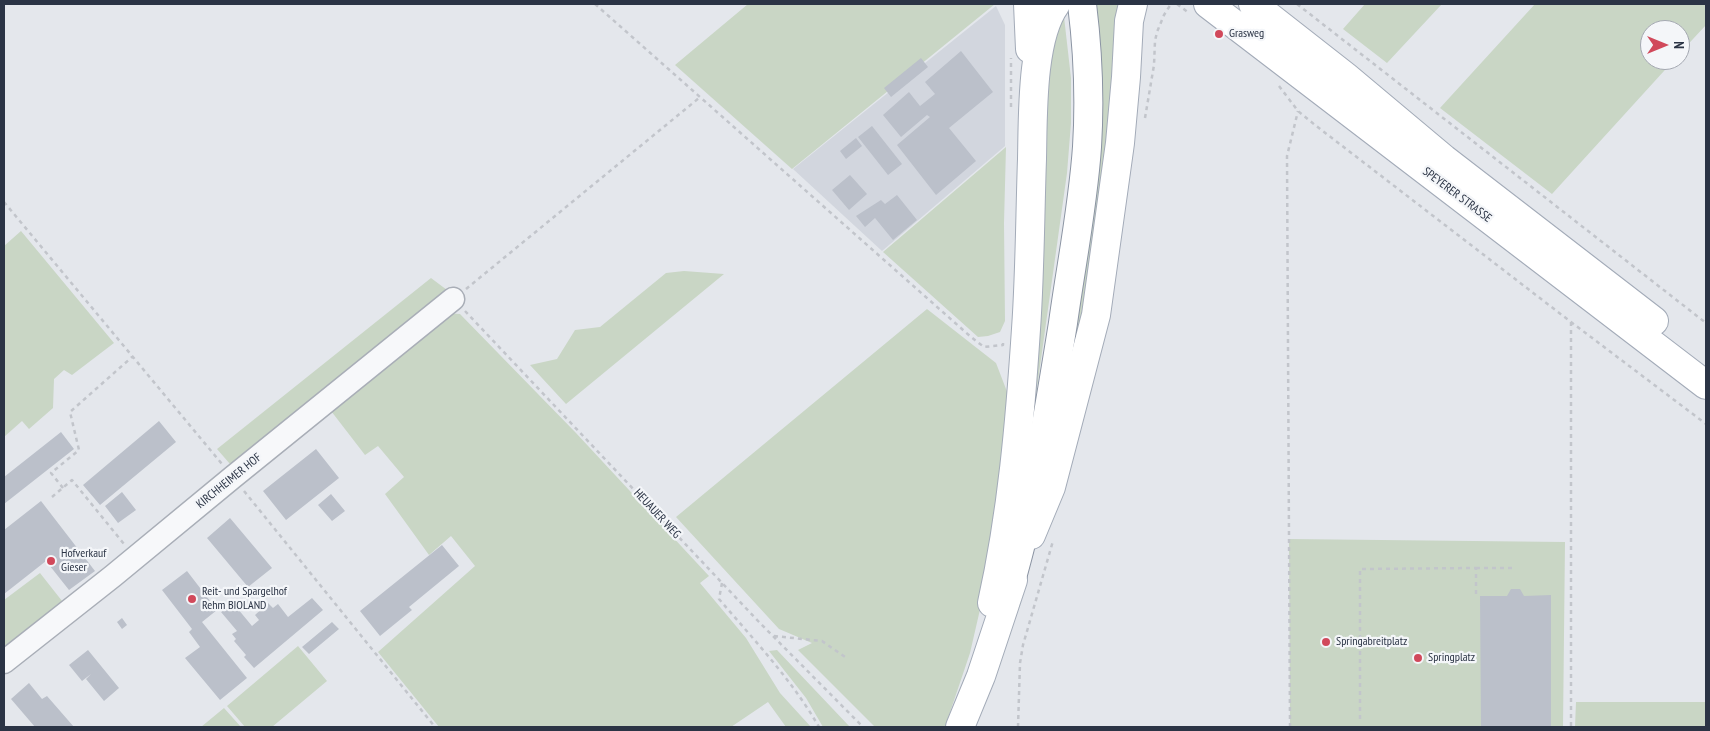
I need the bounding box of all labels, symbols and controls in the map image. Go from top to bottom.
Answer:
north arrow [1640,20,1690,70]
place label: Grasweg [1229,27,1264,41]
marker: Grasweg [1213,28,1225,40]
text: N [1670,41,1688,49]
street label: SPEYERER STRASSE [1420,164,1494,226]
street label: KIRCHHEIMER HOF [194,450,264,512]
street label: HEUAUER WEG [630,486,684,542]
place label: Hofverkauf Gieser [61,547,106,575]
marker: Hofverkauf Gieser [45,555,57,567]
place label: Reit- und Spargelhof Rehm BIOLAND [202,585,287,613]
marker: Reit- und Spargelhof Rehm BIOLAND [186,593,198,605]
place label: Springabreitplatz [1336,635,1407,649]
marker: Springabreitplatz [1320,636,1332,648]
place label: Springplatz [1428,651,1475,665]
marker: Springplatz [1412,652,1424,664]

